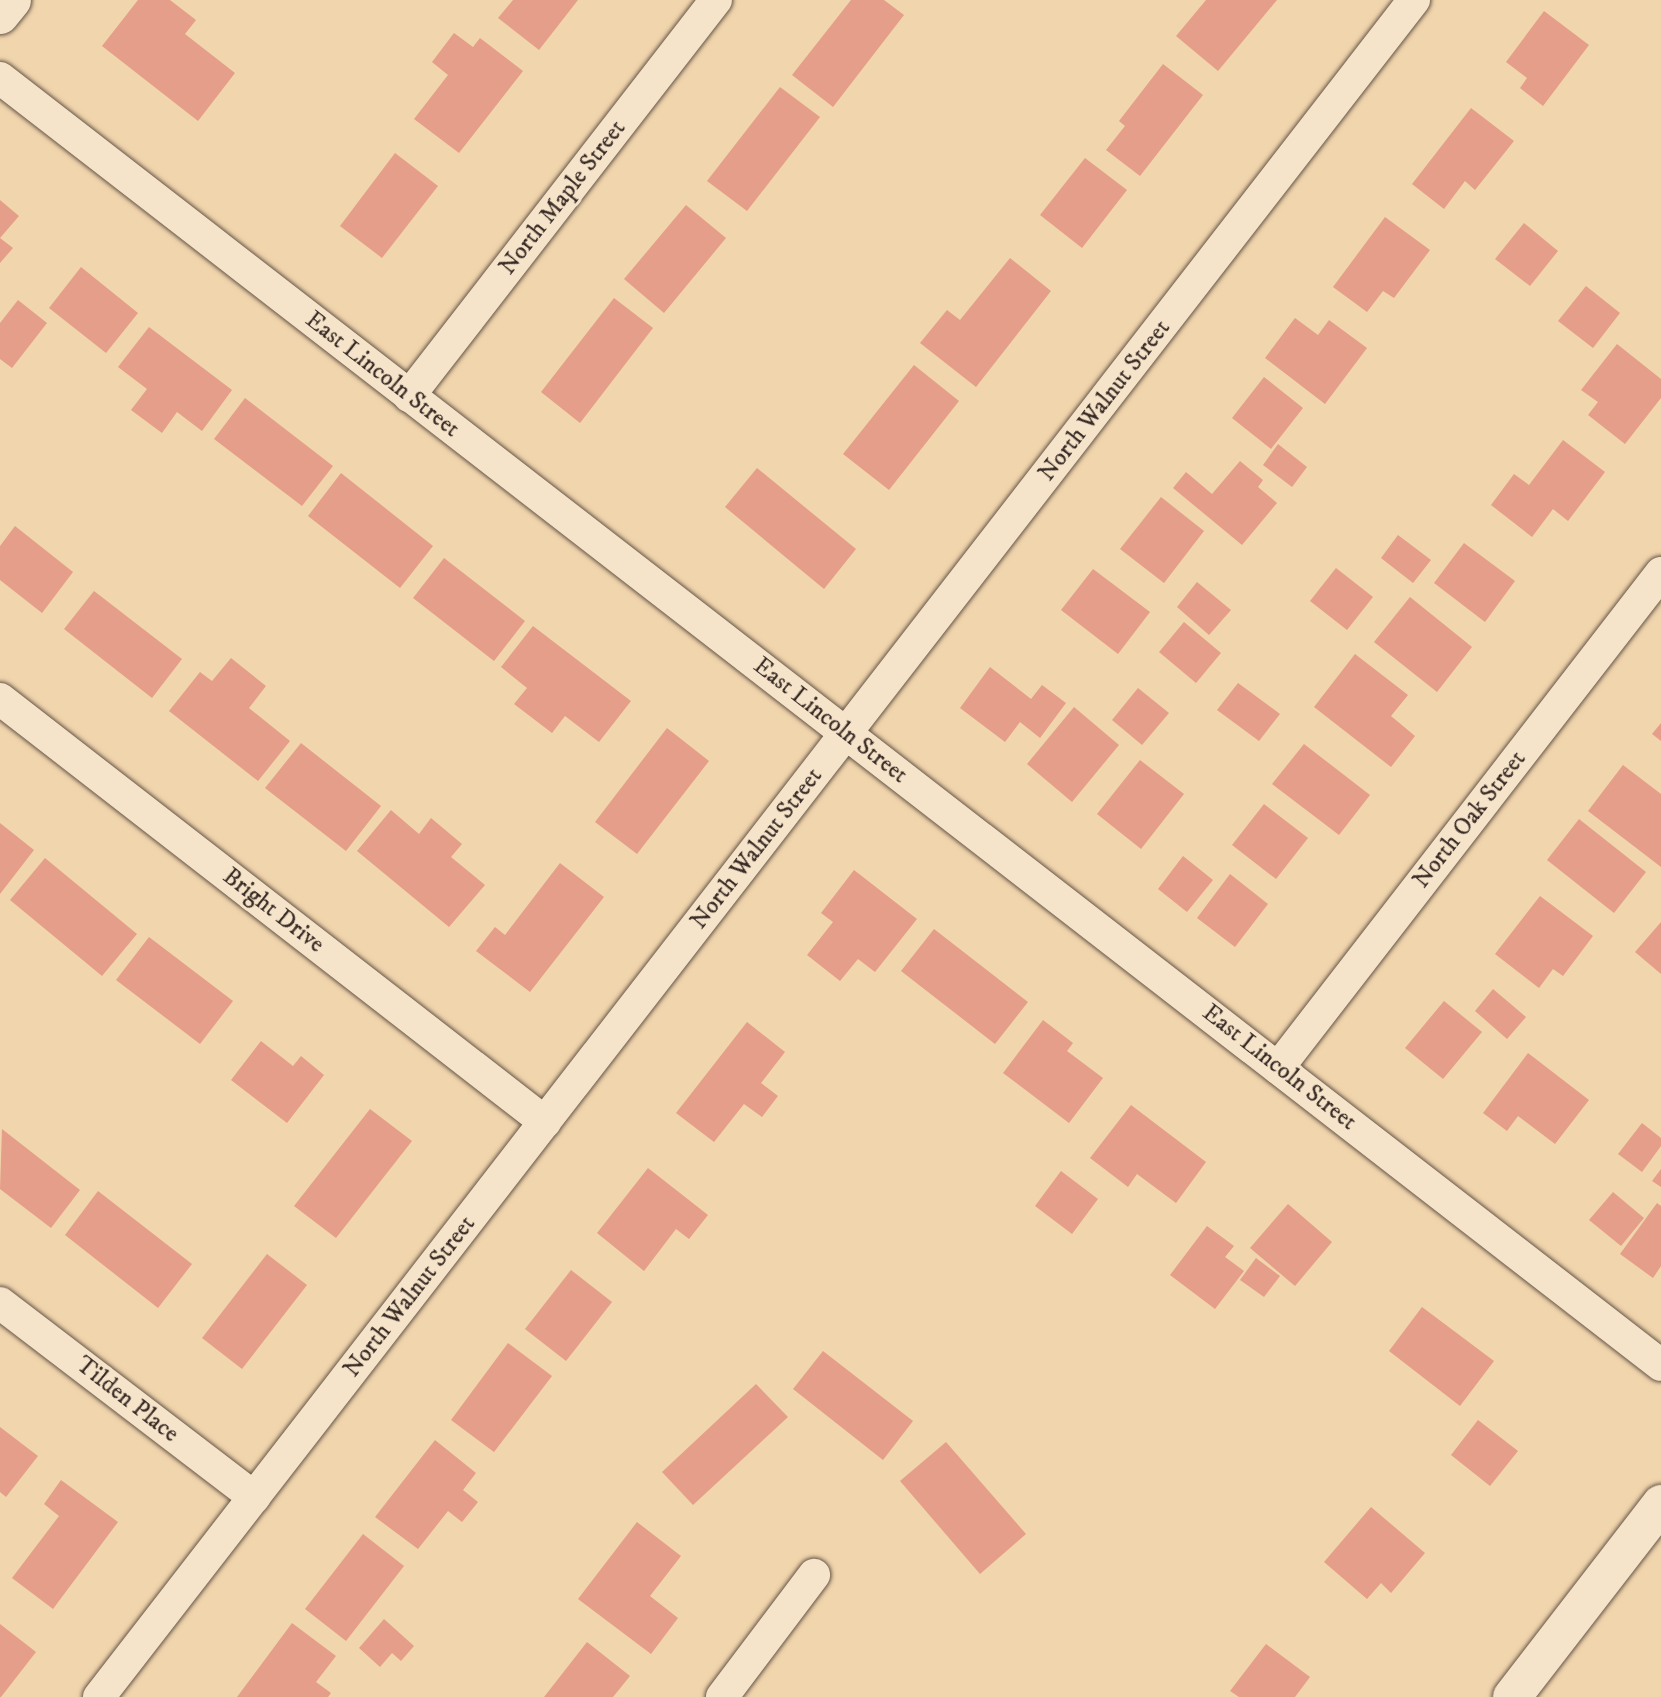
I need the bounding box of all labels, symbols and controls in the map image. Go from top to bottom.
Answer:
street label: North Maple Street [494,115,632,281]
street label: East Lincoln Street [299,306,465,444]
street label: North Walnut Street [1033,315,1177,487]
street label: East Lincoln Street [747,652,913,790]
street label: North Oak Street [1408,746,1532,894]
street label: North Walnut Street [685,763,829,935]
street label: Bright Drive [217,863,329,959]
street label: East Lincoln Street [1196,999,1362,1137]
street label: North Walnut Street [338,1211,482,1383]
street label: Tilden Place [70,1351,184,1449]

